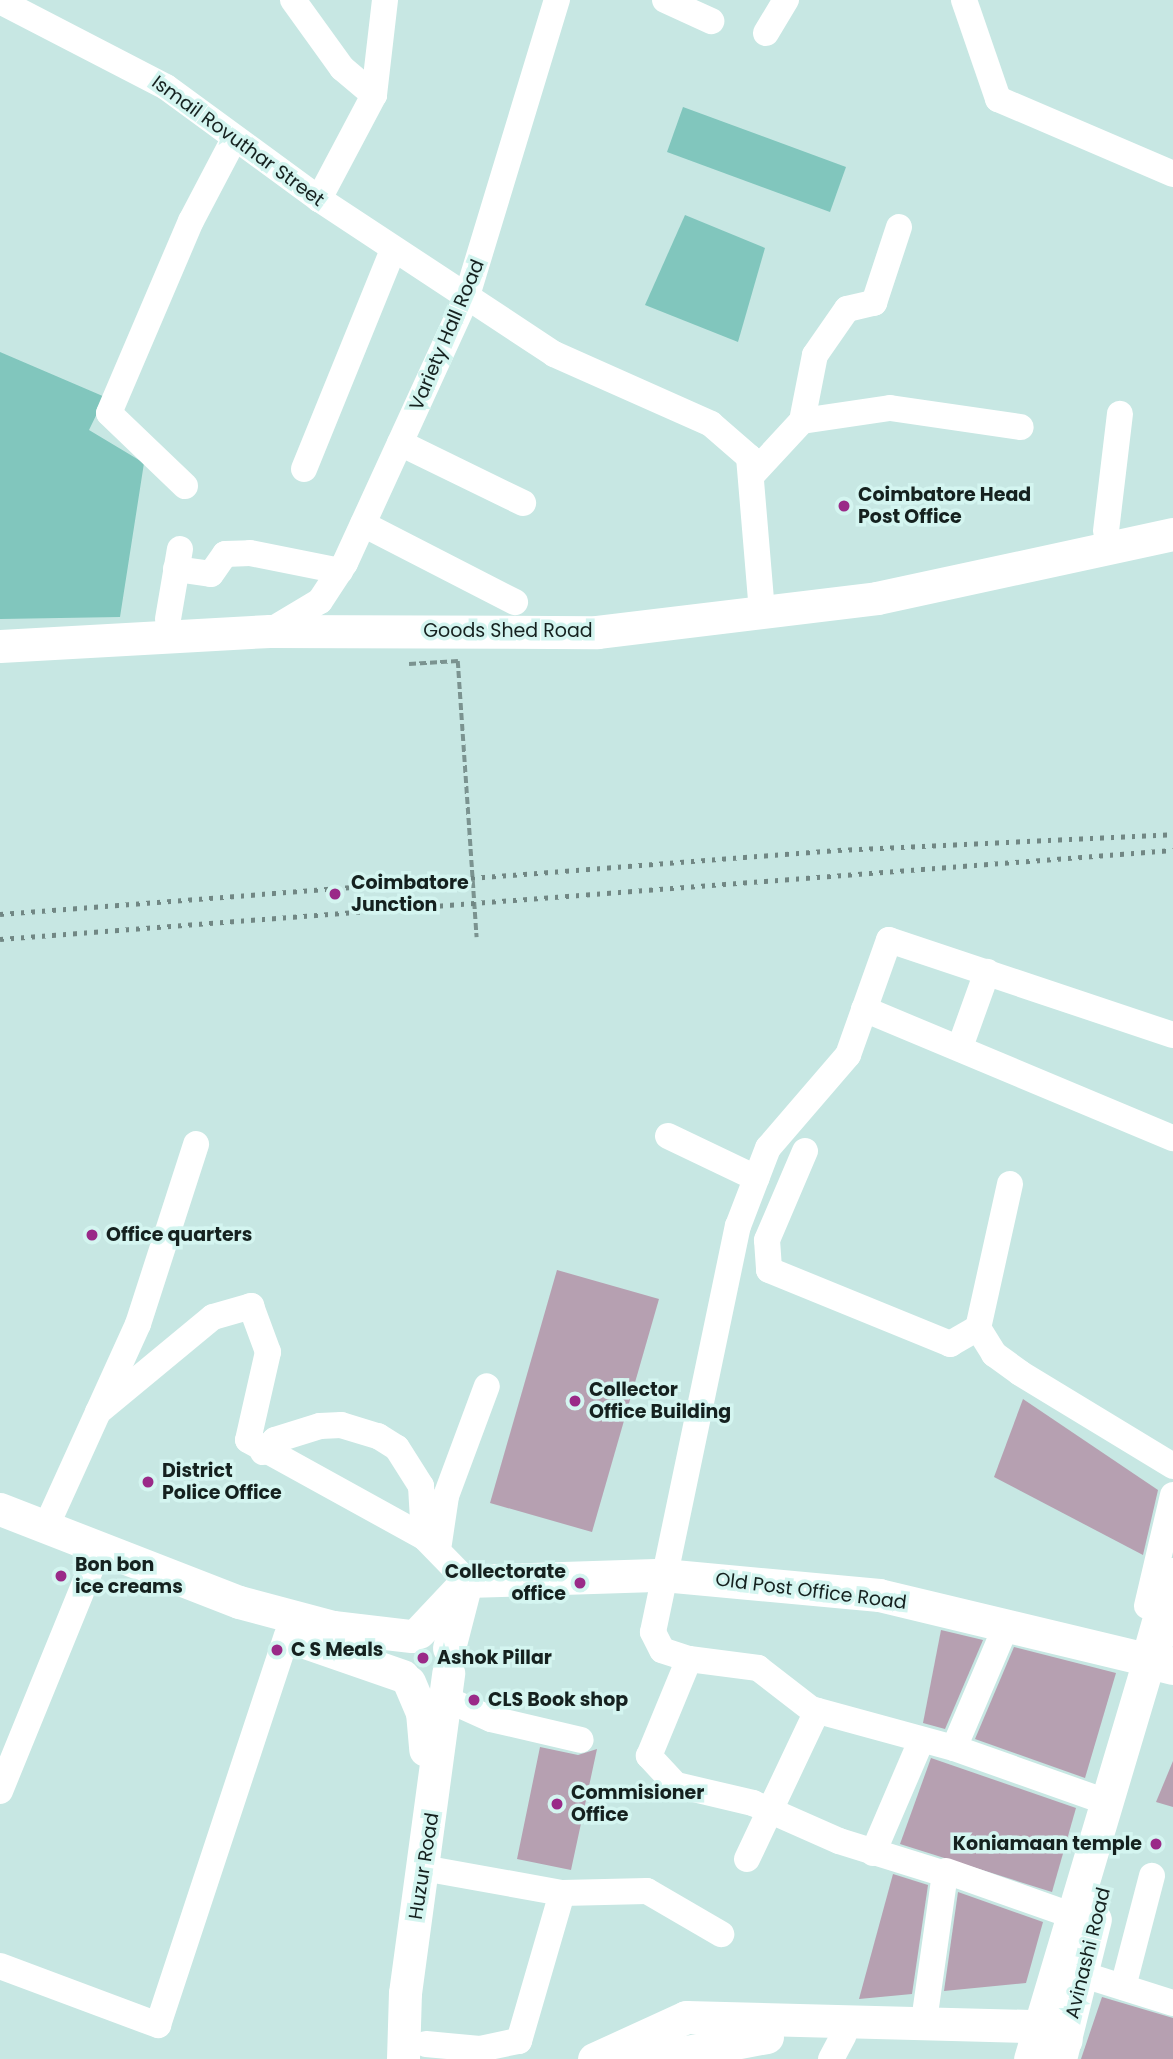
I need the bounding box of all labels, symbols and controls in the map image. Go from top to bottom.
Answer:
street label: Ismail Rovuthar Street [147,71,329,211]
street label: Variety Hall Road [405,256,489,414]
place label: Coimbatore Head Post Office [858,484,1031,528]
marker: Coimbatore Head Post Office [836,498,852,514]
street label: Goods Shed Road [423,620,593,642]
place label: Coimbatore Junction [351,872,469,916]
marker: Coimbatore Junction [325,884,345,904]
place label: Office quarters [106,1224,252,1246]
marker: Office quarters [84,1227,100,1243]
place label: Collector Office Building [589,1379,731,1423]
marker: Collector Office Building [567,1393,583,1409]
place label: District Police Office [162,1460,282,1504]
marker: District Police Office [140,1474,156,1490]
place label: Bon bon ice creams [75,1554,183,1598]
place label: Collectorate office [445,1561,566,1605]
marker: Bon bon ice creams [53,1568,69,1584]
street label: Old Post Office Road [714,1568,908,1614]
marker: Collectorate office [572,1575,588,1591]
place label: C S Meals [291,1639,383,1661]
marker: C S Meals [269,1642,285,1658]
place label: Ashok Pillar [437,1647,552,1669]
marker: Ashok Pillar [415,1650,431,1666]
place label: CLS Book shop [488,1689,628,1711]
marker: CLS Book shop [466,1692,482,1708]
place label: Commisioner Office [571,1782,704,1826]
marker: Commisioner Office [549,1796,565,1812]
street label: Huzur Road [404,1811,444,1921]
place label: Koniamaan temple [953,1833,1142,1855]
marker: Koniamaan temple [1148,1836,1164,1852]
street label: Avinashi Road [1061,1885,1115,2021]

